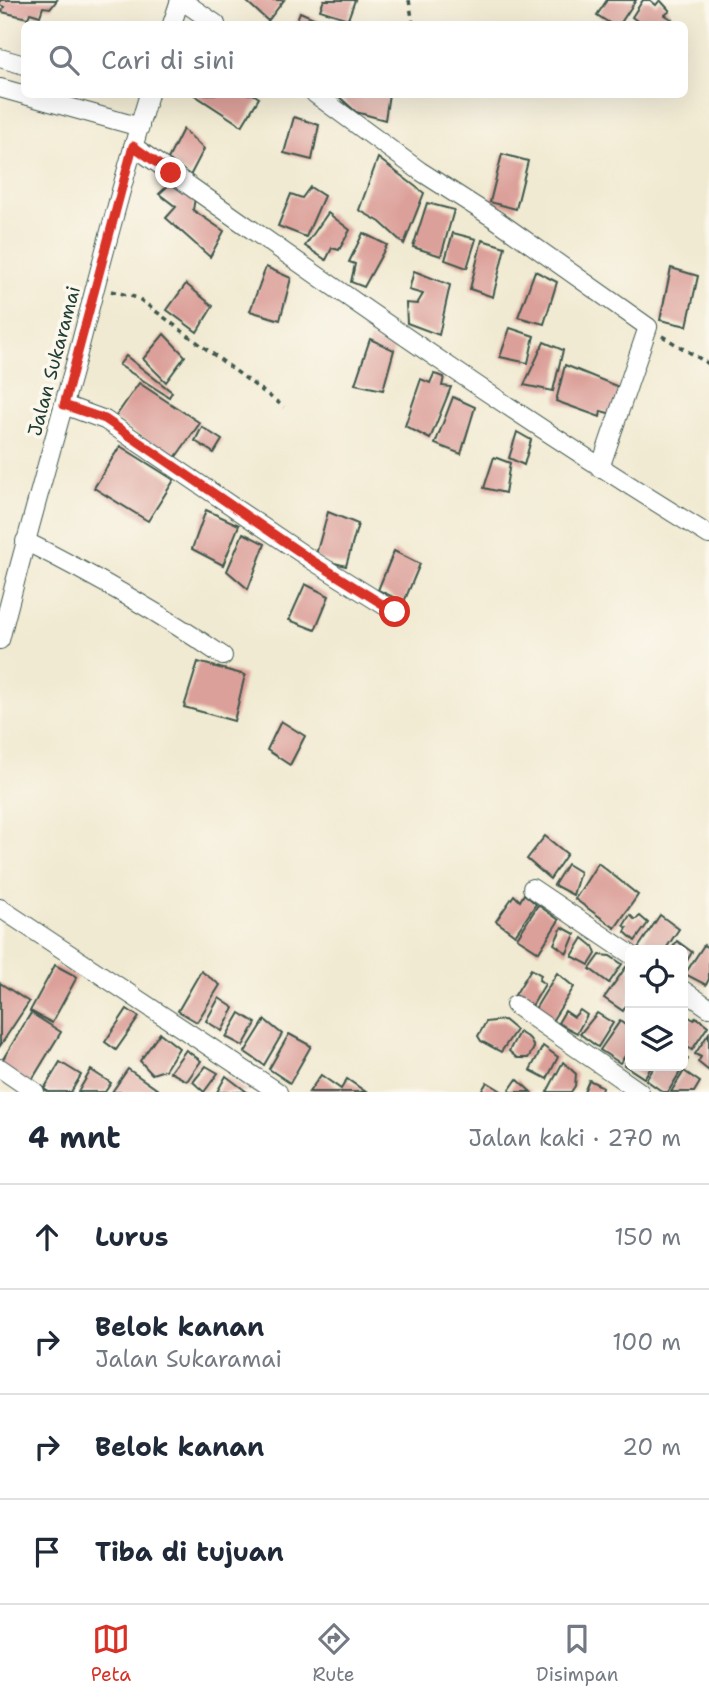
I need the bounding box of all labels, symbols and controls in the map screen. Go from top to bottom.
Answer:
search box [21,21,688,98]
icon: search [45,41,83,79]
text: Cari di sini [101,42,235,77]
route end [155,157,186,188]
street label: Jalan Sukaramai [22,283,86,439]
route start [379,596,410,627]
map controls [625,945,688,1071]
button: locate [625,945,688,1008]
button: layers [625,1008,688,1071]
text: 4 mnt [28,1117,121,1158]
text: Jalan kaki · 270 m [468,1123,681,1153]
icon: ahead [28,1218,66,1256]
text: Lurus [95,1219,168,1254]
text: 150 m [614,1222,681,1252]
text: Belok kanan [95,1309,264,1344]
icon: right [28,1323,66,1361]
text: 100 m [612,1327,681,1357]
text: Jalan Sukaramai [95,1344,282,1374]
icon: right [28,1428,66,1466]
text: Belok kanan [95,1429,264,1464]
text: 20 m [622,1432,681,1462]
icon: arrive [28,1533,66,1571]
text: Tiba di tujuan [95,1534,284,1569]
tab: Peta [91,1620,131,1687]
tab: Rute [313,1620,355,1687]
tab: Disimpan [536,1620,618,1687]

